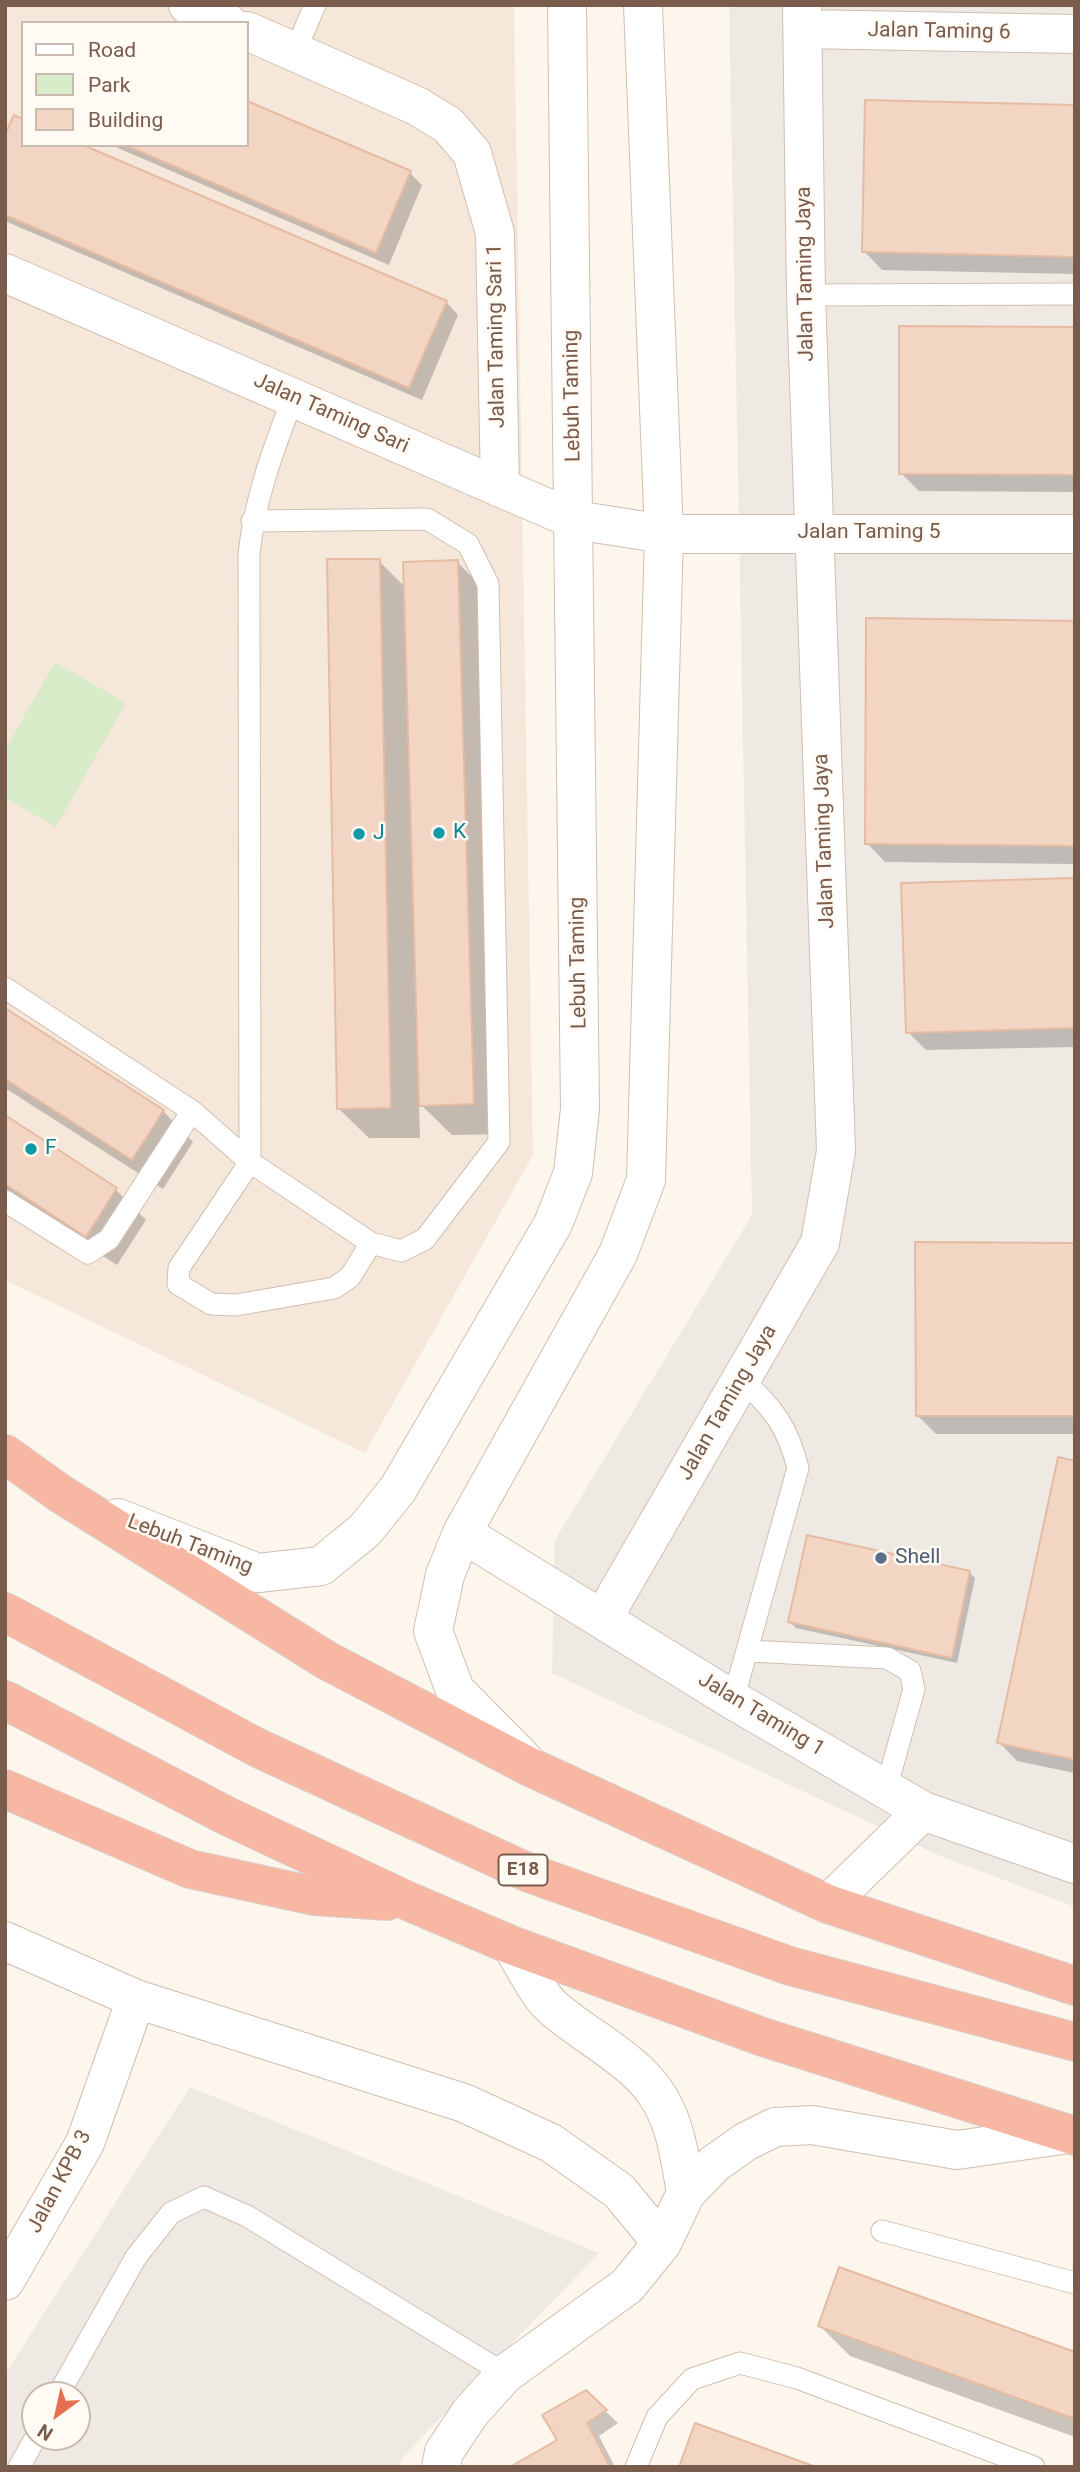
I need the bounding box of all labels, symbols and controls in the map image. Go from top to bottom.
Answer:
street label: Jalan Taming 6 [867,18,1011,46]
legend [21,21,248,147]
text: Road [88,38,136,62]
text: Park [88,73,130,97]
text: Building [88,108,163,132]
street label: Jalan Taming Jaya [792,186,820,362]
street label: Jalan Taming Sari 1 [483,244,511,428]
street label: Lebuh Taming [559,330,587,462]
street label: Jalan Taming Sari [249,368,413,460]
street label: Jalan Taming 5 [797,520,941,546]
street label: Jalan Taming Jaya [809,753,841,929]
place label: K [453,820,466,846]
place label: J [373,821,385,847]
marker: K [431,825,447,841]
marker: J [351,826,367,842]
street label: Lebuh Taming [565,897,593,1029]
place label: F [45,1136,57,1162]
marker: F [23,1141,39,1157]
street label: Jalan Taming Jaya [673,1321,783,1485]
street label: Lebuh Taming [124,1510,256,1580]
place label: Shell [895,1545,940,1571]
marker: Shell [873,1550,889,1566]
street label: Jalan Taming 1 [693,1667,829,1763]
road number: E18 [498,1854,548,1886]
street label: Jalan KPB 3 [22,2126,98,2238]
north arrow [21,2381,91,2451]
text: N [33,2419,57,2446]

